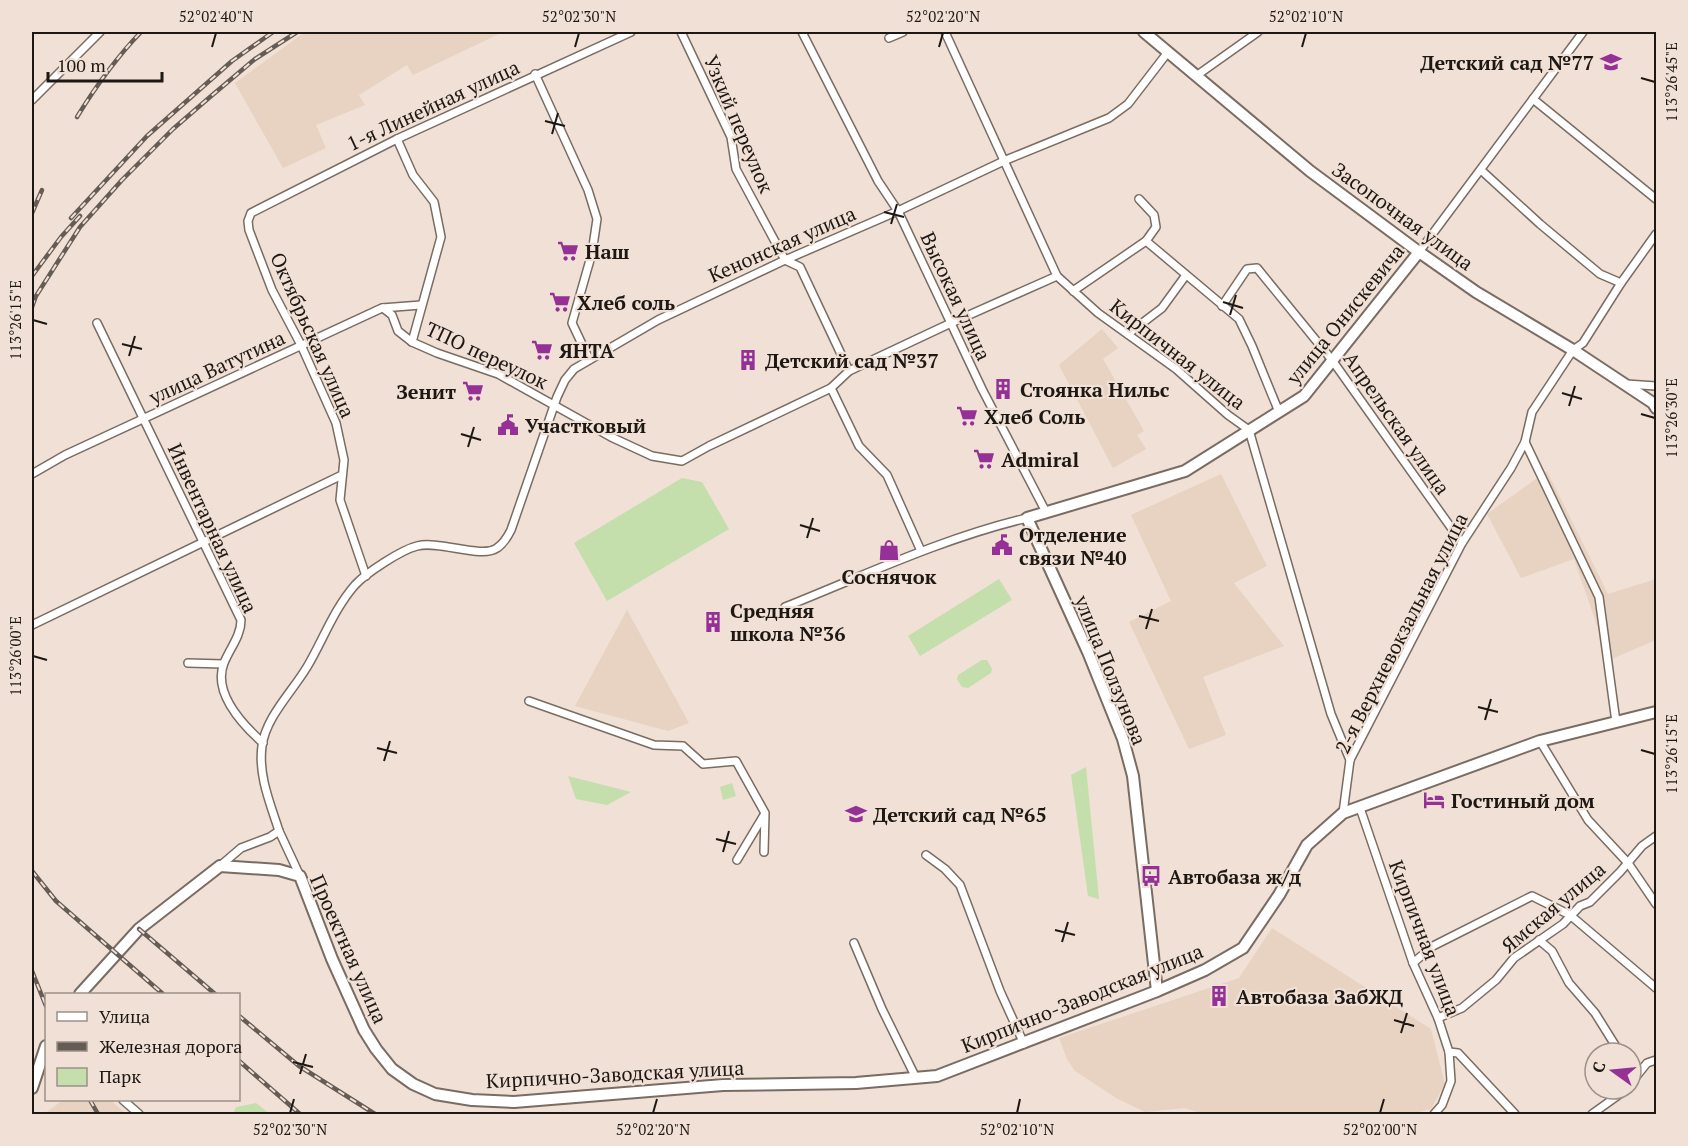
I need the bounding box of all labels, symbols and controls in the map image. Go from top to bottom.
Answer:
text: 52°02'40"N [179,6,253,26]
text: 52°02'30"N [542,6,616,26]
text: 52°02'20"N [906,6,980,26]
text: 52°02'10"N [1269,6,1343,26]
text: 113°26'45"E [1661,42,1681,122]
scale bar [48,45,162,83]
place label: Детский сад №77 [1420,49,1594,76]
school or university icon: Детский сад №77 [1599,50,1623,74]
street label: Узкий переулок [698,51,780,197]
text: 100 m [57,53,106,77]
street label: 1-я Линейная улица [342,53,524,157]
street label: Засопочная улица [1327,156,1479,276]
street label: Кенонская улица [704,199,860,289]
street label: Высокая улица [914,227,998,365]
place label: Наш [585,238,630,265]
street label: улица Онискевича [1279,238,1410,391]
supermarket icon: Наш [556,239,580,263]
street label: Октябрьская улица [264,248,362,422]
text: 113°26'15"E [5,280,25,360]
place label: Хлеб соль [577,289,675,316]
supermarket icon: Хлеб соль [548,290,572,314]
street label: Кирпичная улица [1105,293,1251,415]
street label: ТПО переулок [421,315,553,395]
street label: улица Ватутина [144,324,289,411]
place label: ЯНТА [559,337,615,364]
supermarket icon: ЯНТА [530,338,554,362]
street label: Апрельская улица [1338,346,1456,500]
place label: Детский сад №37 [765,347,939,374]
building icon: Детский сад №37 [736,348,760,372]
place label: Стоянка Нильс [1020,376,1170,403]
building icon: Стоянка Нильс [991,377,1015,401]
place label: Зенит [396,378,456,405]
text: 113°26'30"E [1661,378,1681,458]
supermarket icon: Зенит [461,379,485,403]
place label: Хлеб Соль [984,403,1085,430]
supermarket icon: Хлеб Соль [955,404,979,428]
place label: Участковый [525,412,646,439]
public building icon: Участковый [496,413,520,437]
street label: Инвентарная улица [162,439,264,617]
place label: Admiral [1001,446,1079,473]
supermarket icon: Admiral [972,447,996,471]
street label: 2-я Верхневокзальная улица [1328,508,1474,758]
place label: Отделение связи №40 [1019,521,1127,571]
public building icon: Отделение связи №40 [990,533,1014,557]
shop icon: Соснячок [877,538,901,562]
place label: Соснячок [842,563,937,590]
street label: улица Ползунова [1068,590,1153,749]
place label: Средняя школа №36 [730,597,845,647]
building icon: Средняя школа №36 [701,610,725,634]
text: 113°26'00"E [5,616,25,696]
text: 113°26'15"E [1661,714,1681,794]
place label: Гостиный дом [1451,787,1595,814]
hotel icon: Гостиный дом [1422,788,1446,812]
place label: Детский сад №65 [873,801,1047,828]
school or university icon: Детский сад №65 [844,802,868,826]
street label: Ямская улица [1495,855,1611,959]
street label: Кирпичная улица [1383,856,1467,1020]
place label: Автобаза ж/д [1168,863,1301,890]
bus stop icon: Автобаза ж/д [1139,864,1163,888]
street label: Проектная улица [304,870,394,1028]
street label: Кирпично-Заводская улица [957,937,1207,1059]
place label: Автобаза ЗабЖД [1236,983,1404,1010]
building icon: Автобаза ЗабЖД [1207,984,1231,1008]
legend [45,993,240,1101]
text: Улица [99,1004,150,1028]
text: Железная дорога [99,1034,242,1058]
north arrow [1583,1041,1643,1101]
street label: Кирпично-Заводская улица [485,1054,745,1094]
text: С [1587,1059,1610,1075]
text: Парк [99,1064,141,1088]
text: 52°02'30"N [253,1119,327,1139]
text: 52°02'20"N [616,1119,690,1139]
text: 52°02'10"N [980,1119,1054,1139]
text: 52°02'00"N [1343,1119,1417,1139]

